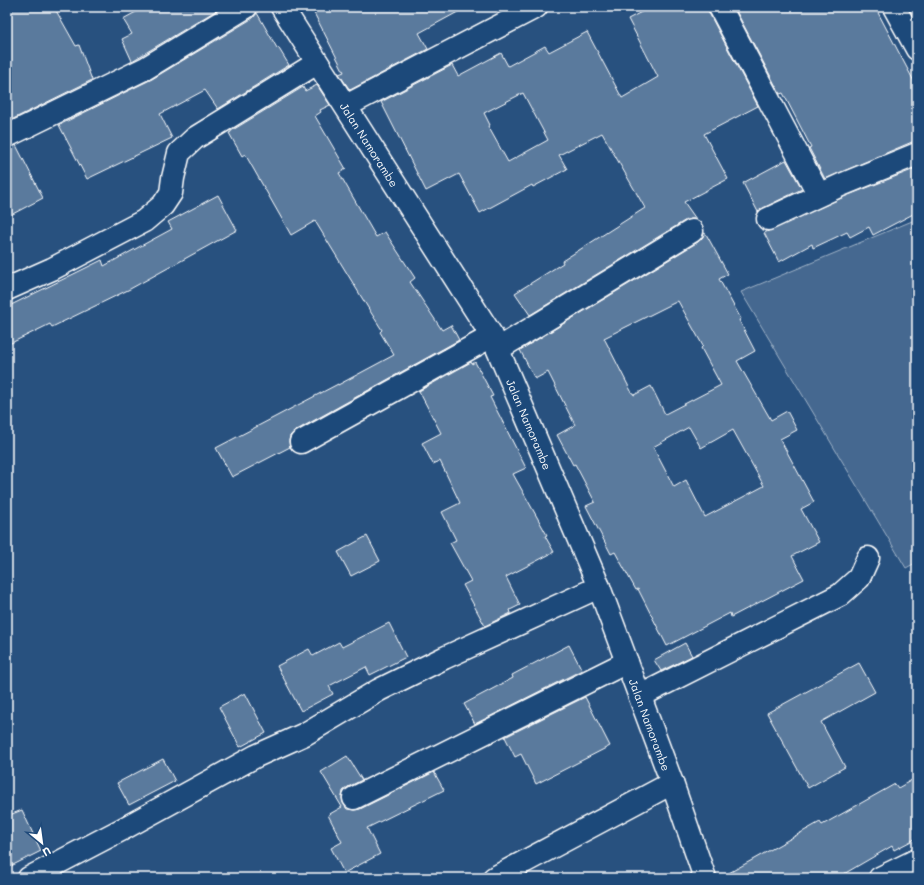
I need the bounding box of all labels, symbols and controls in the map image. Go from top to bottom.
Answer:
street label: Jalan Namorambe [337,99,402,190]
street label: Jalan Namorambe [504,376,556,472]
street label: Jalan Namorambe [626,676,674,773]
north arrow [22,823,62,863]
text: U [40,844,54,861]

